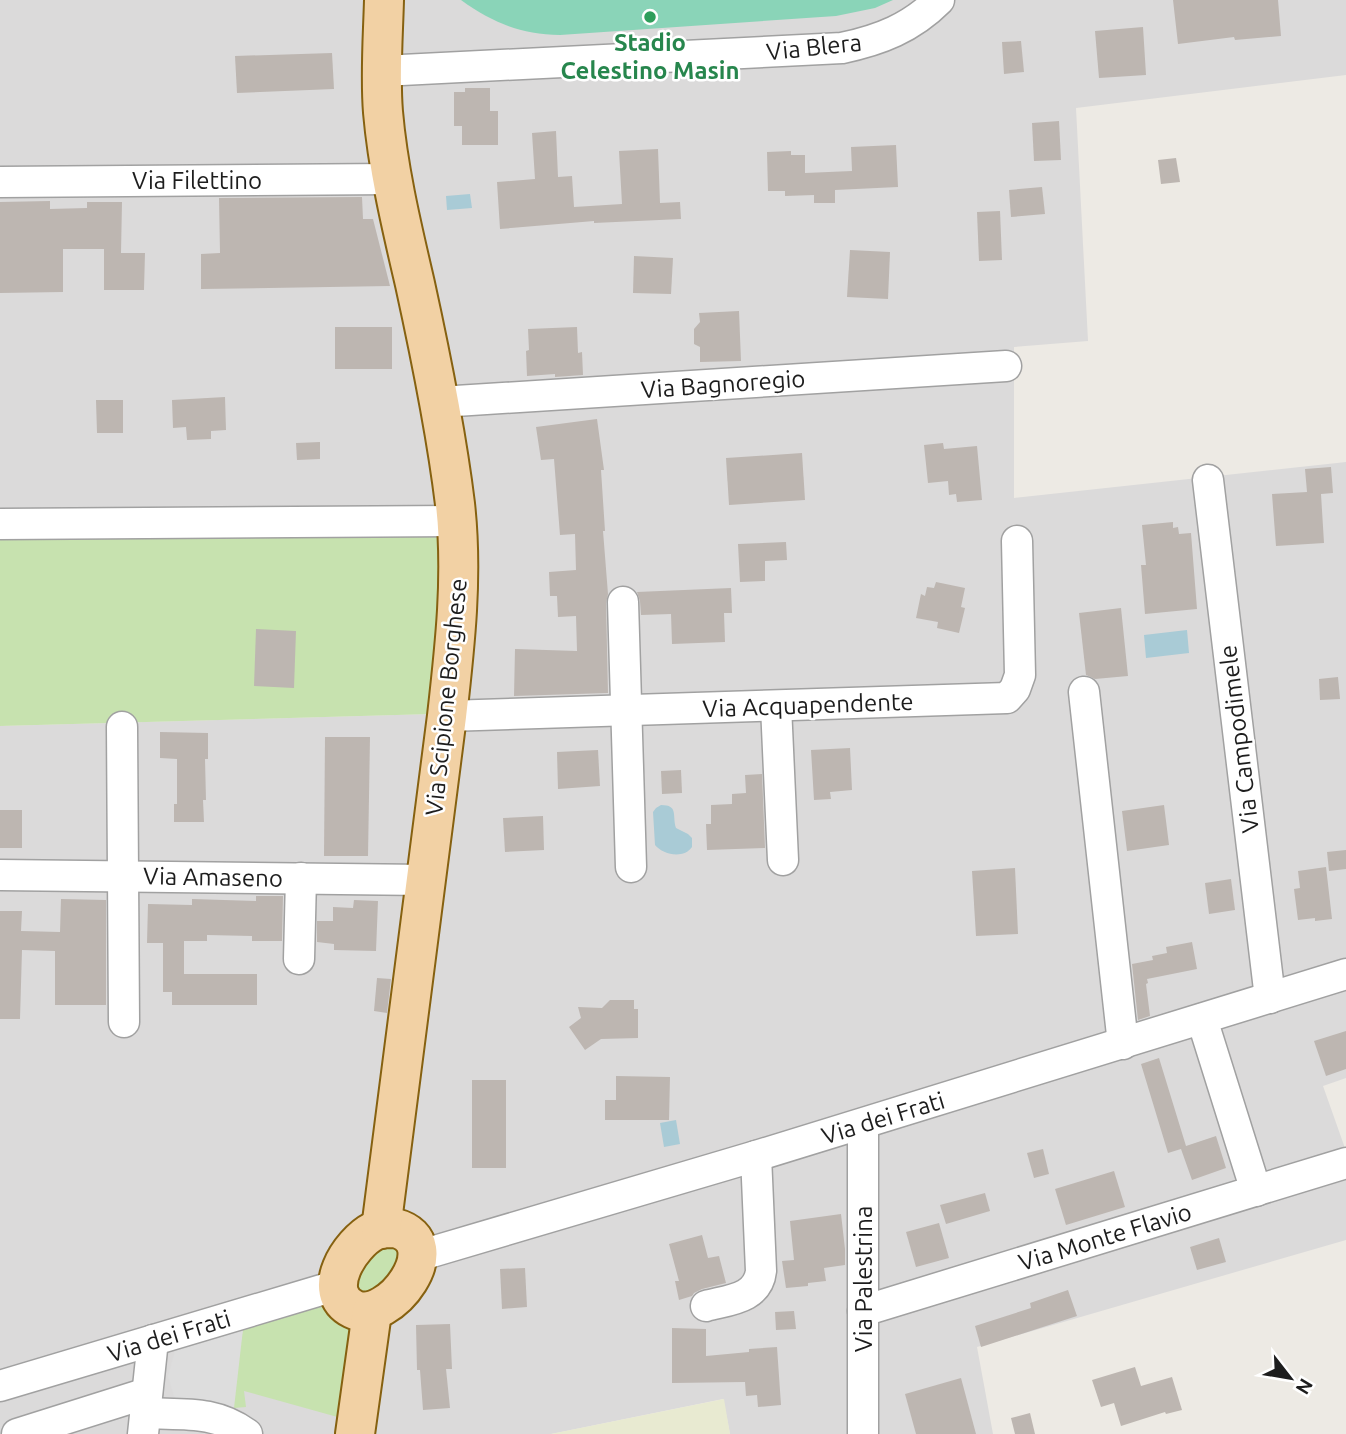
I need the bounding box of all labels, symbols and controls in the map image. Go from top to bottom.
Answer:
marker: Stadio Celestino Masin [642,9,658,25]
place label: Stadio Celestino Masin [561,29,740,84]
street label: Via Blera [765,29,863,65]
street label: Via Filettino [132,167,262,194]
street label: Via Bagnoregio [640,365,806,403]
street label: Via Scipione Borghese [420,577,472,817]
street label: Via Campodimele [1214,644,1264,834]
street label: Via Acquapendente [702,688,914,722]
street label: Via Amaseno [143,862,283,892]
street label: Via dei Frati [818,1086,948,1150]
street label: Via Monte Flavio [1015,1198,1195,1276]
street label: Via Palestrina [850,1206,877,1352]
street label: Via dei Frati [104,1304,234,1368]
north arrow [1255,1343,1325,1413]
text: N [1291,1375,1318,1399]

